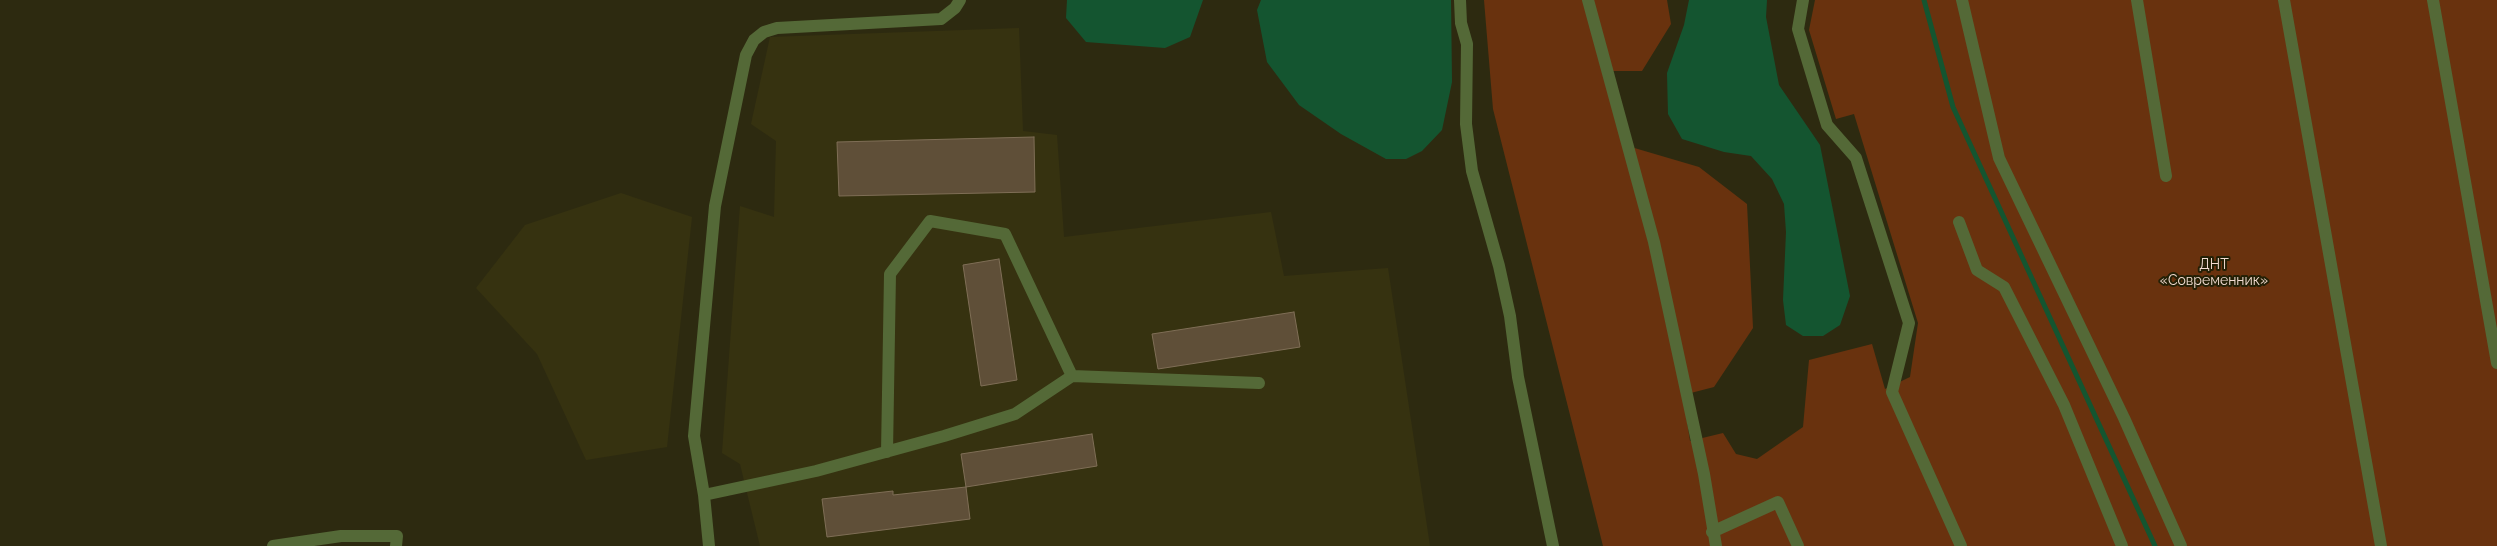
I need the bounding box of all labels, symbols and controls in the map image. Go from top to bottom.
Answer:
park label: ДНТ «Современник» [2160,257,2268,290]

